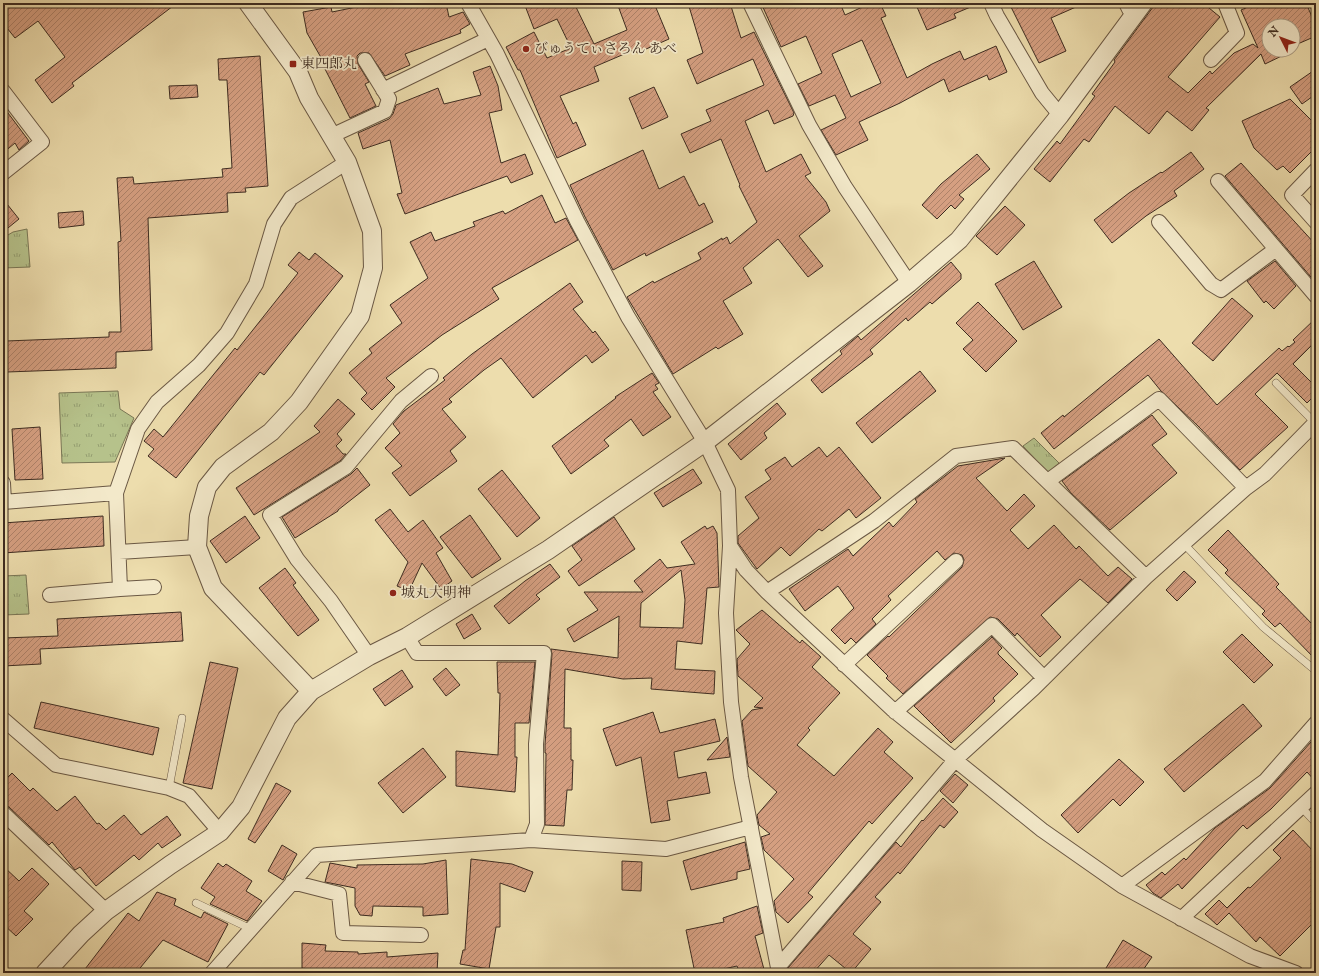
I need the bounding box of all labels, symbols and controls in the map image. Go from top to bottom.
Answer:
north arrow [1261,18,1301,58]
text: N [1265,23,1283,41]
place label: びゅうてぃさろん あべ [534,40,677,58]
marker: びゅうてぃさろん あべ [521,44,531,54]
place label: 東四郎丸 [301,55,357,73]
marker: 東四郎丸 [288,59,298,69]
place label: 城丸大明神 [401,584,471,602]
marker: 城丸大明神 [388,588,398,598]

